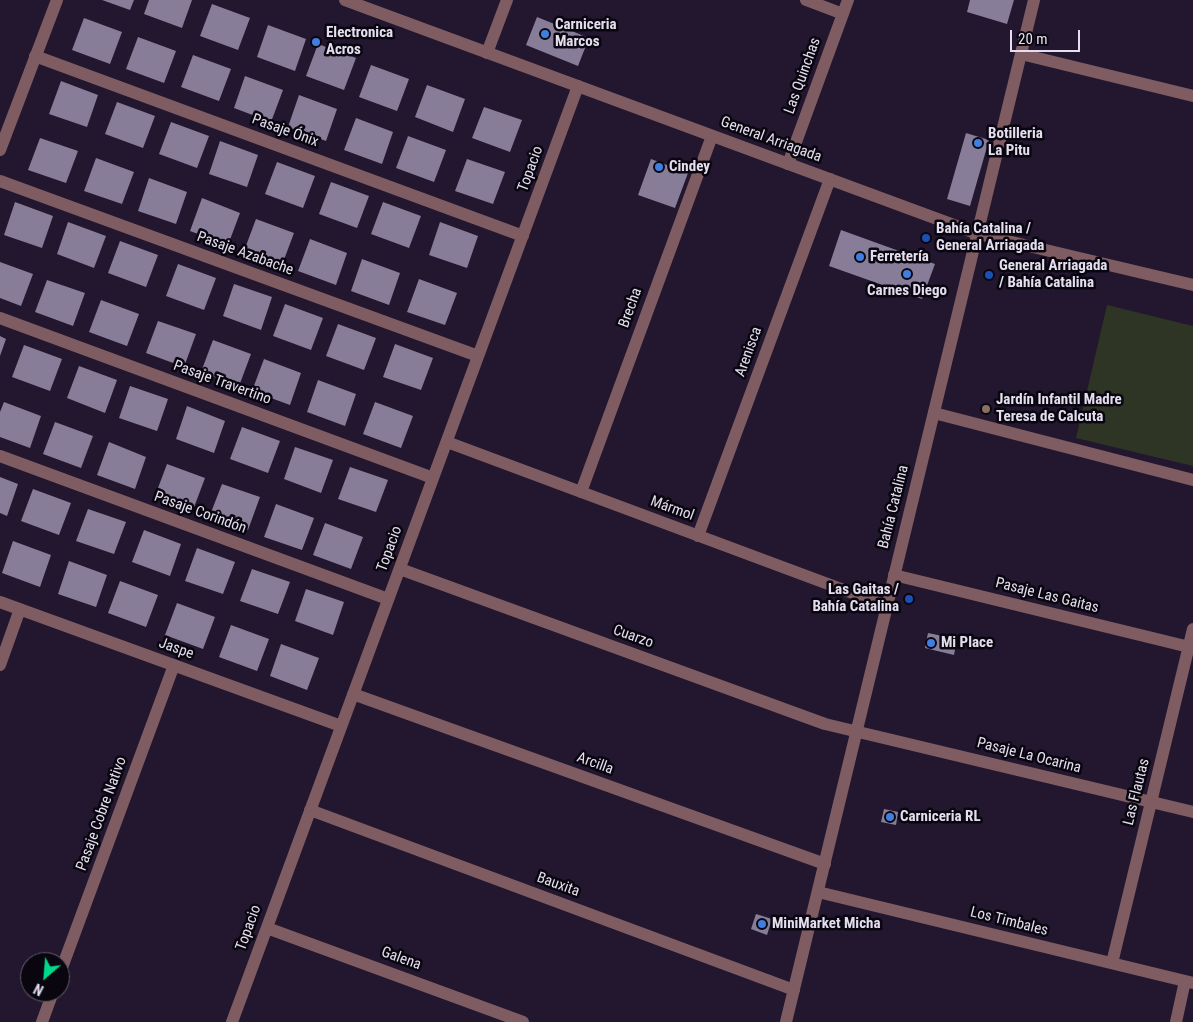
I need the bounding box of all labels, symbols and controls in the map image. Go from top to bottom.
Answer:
place label: Carniceria Marcos [555,16,617,51]
scale bar [1013,20,1083,52]
place label: Electronica Acros [326,24,393,59]
marker: Carniceria Marcos [539,28,551,40]
text: 20 m [1018,30,1048,48]
street label: Las Quinchas [781,35,825,117]
marker: Electronica Acros [310,36,322,48]
street label: Pasaje Ónix [249,111,321,151]
street label: General Arriagada [718,113,824,167]
place label: Botilleria La Pitu [988,125,1043,160]
marker: Botilleria La Pitu [972,137,984,149]
street label: Topacio [514,144,548,194]
place label: Cindey [669,158,710,176]
marker: Cindey [653,161,665,173]
place label: Bahía Catalina / General Arriagada [936,220,1044,255]
street label: Pasaje Azabache [194,228,296,280]
marker: Bahía Catalina / General Arriagada [920,232,932,244]
place label: Ferretería [870,248,929,266]
marker: Ferretería [854,251,866,263]
place label: General Arriagada / Bahía Catalina [999,257,1107,292]
marker: Carnes Diego [901,268,913,280]
marker: General Arriagada / Bahía Catalina [983,269,995,281]
place label: Carnes Diego [867,282,947,300]
street label: Brecha [616,286,646,330]
street label: Arenisca [732,325,766,379]
street label: Pasaje Travertino [171,357,273,409]
place label: Jardín Infantil Madre Teresa de Calcuta [996,391,1122,426]
marker: Jardín Infantil Madre Teresa de Calcuta [980,403,992,415]
street label: Bahía Catalina [875,463,913,551]
street label: Pasaje Corindón [151,488,249,538]
street label: Mármol [648,493,696,525]
street label: Topacio [373,524,407,574]
street label: Pasaje Las Gaitas [993,574,1101,618]
place label: Las Gaitas / Bahía Catalina [812,581,899,616]
marker: Las Gaitas / Bahía Catalina [903,593,915,605]
street label: Cuarzo [610,621,656,653]
street label: Jaspe [156,634,196,664]
place label: Mi Place [941,634,993,652]
marker: Mi Place [925,637,937,649]
street label: Pasaje La Ocarina [975,734,1083,778]
street label: Arcilla [574,749,616,779]
street label: Pasaje Cobre Nativo [73,755,131,873]
street label: Las Flautas [1120,757,1154,827]
place label: Carniceria RL [900,808,981,826]
marker: Carniceria RL [884,811,896,823]
street label: Bauxita [534,869,582,901]
street label: Topacio [232,903,266,953]
street label: Los Timbales [968,904,1050,940]
place label: MiniMarket Micha [772,915,880,933]
marker: MiniMarket Micha [756,918,768,930]
street label: Galena [379,944,423,974]
north arrow [20,952,70,1002]
text: N [31,980,46,999]

